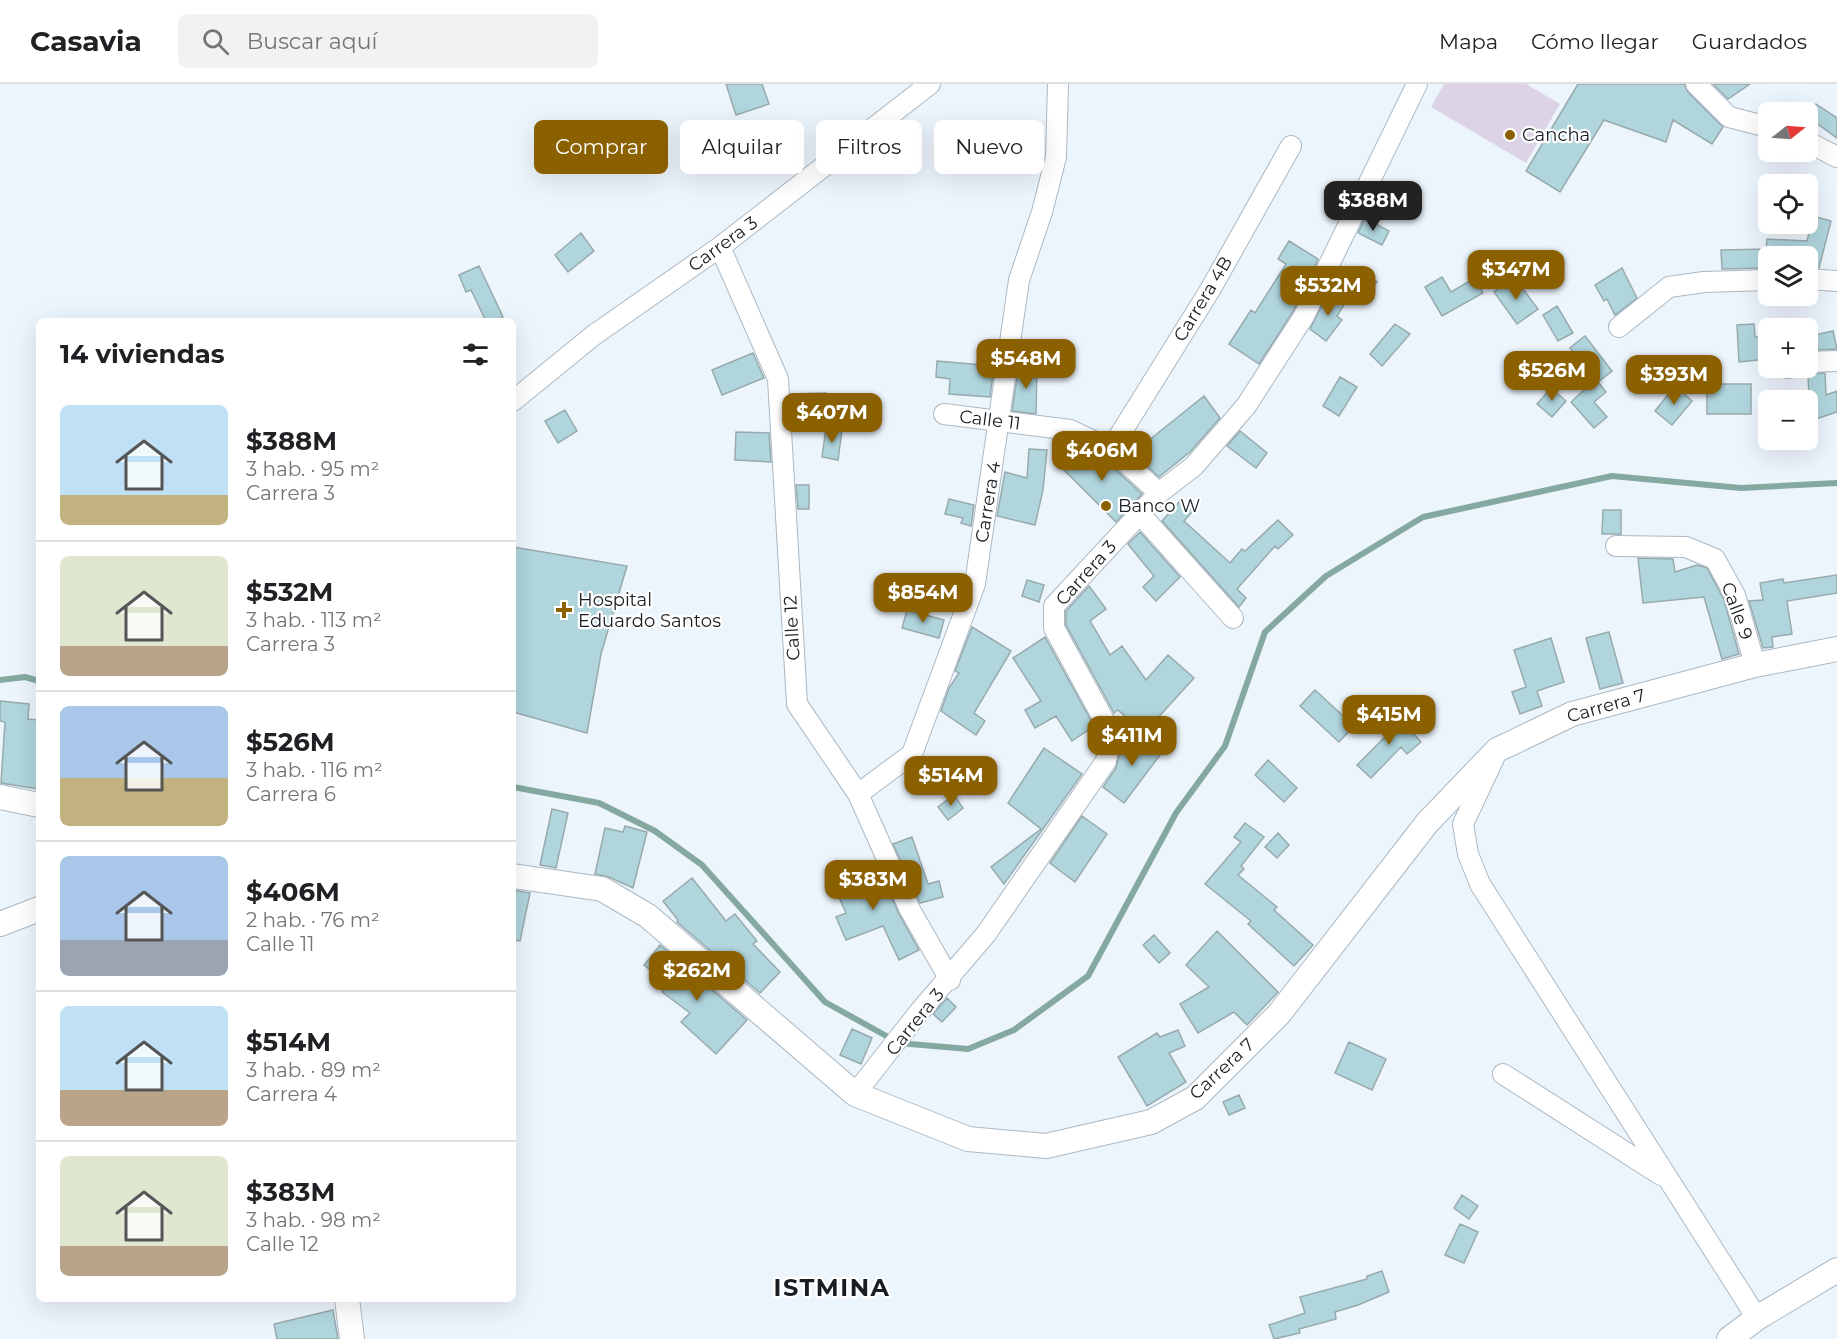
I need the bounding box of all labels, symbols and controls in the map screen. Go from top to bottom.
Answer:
search box [178,14,598,68]
text: Casavia [30,24,142,58]
icon: search [199,25,232,58]
text: Buscar aquí [247,28,377,55]
text: Mapa [1439,29,1498,54]
text: Cómo llegar [1531,29,1659,54]
text: Guardados [1692,29,1807,54]
north arrow [1758,102,1818,162]
map controls [1758,102,1818,450]
chip: Comprar [534,120,668,174]
chip: Alquilar [680,120,804,174]
chip: Filtros [816,120,922,174]
chip: Nuevo [934,120,1044,174]
place label: Cancha [1522,124,1590,146]
marker: Cancha [1503,128,1517,142]
button: locate [1758,174,1818,234]
pin: $388M [1331,181,1415,232]
text: $388M [1338,188,1408,212]
street label: Carrera 3 [684,212,762,276]
button: layers [1758,246,1818,306]
pin: $347M [1474,250,1558,301]
street label: Carrera 4B [1169,252,1237,346]
text: $347M [1482,257,1550,281]
pin: $532M [1286,266,1370,317]
text: $532M [1294,273,1362,297]
button: + [1758,318,1818,378]
text: 14 viviendas [60,338,225,370]
icon: filters [459,338,492,371]
pin: $548M [984,339,1068,390]
text: $548M [991,346,1061,370]
pin: $526M [1510,351,1594,402]
pin: $393M [1632,355,1716,406]
text: $526M [1518,358,1586,382]
text: $393M [1640,362,1708,386]
button: − [1758,390,1818,450]
pin: $407M [790,393,874,444]
text: $407M [796,400,868,424]
street label: Calle 11 [958,405,1022,435]
text: $388M [246,425,337,457]
icon: home [108,429,180,501]
pin: $406M [1060,431,1144,482]
text: $406M [1066,438,1138,462]
text: 3 hab. · 95 m² [246,457,379,481]
street label: Carrera 4 [971,460,1005,544]
text: Carrera 3 [246,481,335,505]
place label: Banco W [1118,495,1200,517]
marker: Banco W [1099,499,1113,513]
street label: Carrera 3 [1051,536,1121,610]
pin: $854M [881,573,965,624]
text: $532M [246,576,333,608]
street label: Calle 9 [1716,579,1758,643]
icon: home [108,580,180,652]
text: $854M [888,580,958,604]
place label: Hospital Eduardo Santos [578,589,721,632]
street label: Calle 12 [779,595,805,661]
marker: Hospital Eduardo Santos [555,601,573,619]
text: 3 hab. · 113 m² [246,608,382,632]
text: Carrera 3 [246,632,335,656]
street label: Carrera 7 [1564,684,1648,728]
pin: $415M [1347,695,1431,746]
text: $415M [1356,702,1422,726]
pin: $411M [1090,716,1174,767]
text: $411M [1101,723,1163,747]
text: $526M [246,726,335,758]
icon: home [108,730,180,802]
pin: $514M [909,756,993,807]
text: 3 hab. · 116 m² [246,758,383,782]
text: $514M [918,763,984,787]
text: Carrera 6 [246,782,336,806]
pin: $383M [831,860,915,911]
text: $383M [839,867,907,891]
text: $406M [246,876,340,908]
icon: home [108,880,180,952]
text: 2 hab. · 76 m² [246,908,380,932]
text: Calle 11 [246,932,314,956]
pin: $262M [655,951,739,1002]
text: $262M [663,958,731,982]
street label: Carrera 3 [881,984,949,1060]
text: $514M [246,1026,331,1058]
icon: home [108,1030,180,1102]
street label: Carrera 7 [1185,1033,1259,1105]
text: 3 hab. · 89 m² [246,1058,381,1082]
text: Carrera 4 [246,1082,337,1106]
text: $383M [246,1176,335,1208]
icon: home [108,1180,180,1252]
text: 3 hab. · 98 m² [246,1208,381,1232]
text: Calle 12 [246,1232,319,1256]
district label: ISTMINA [774,1273,890,1302]

